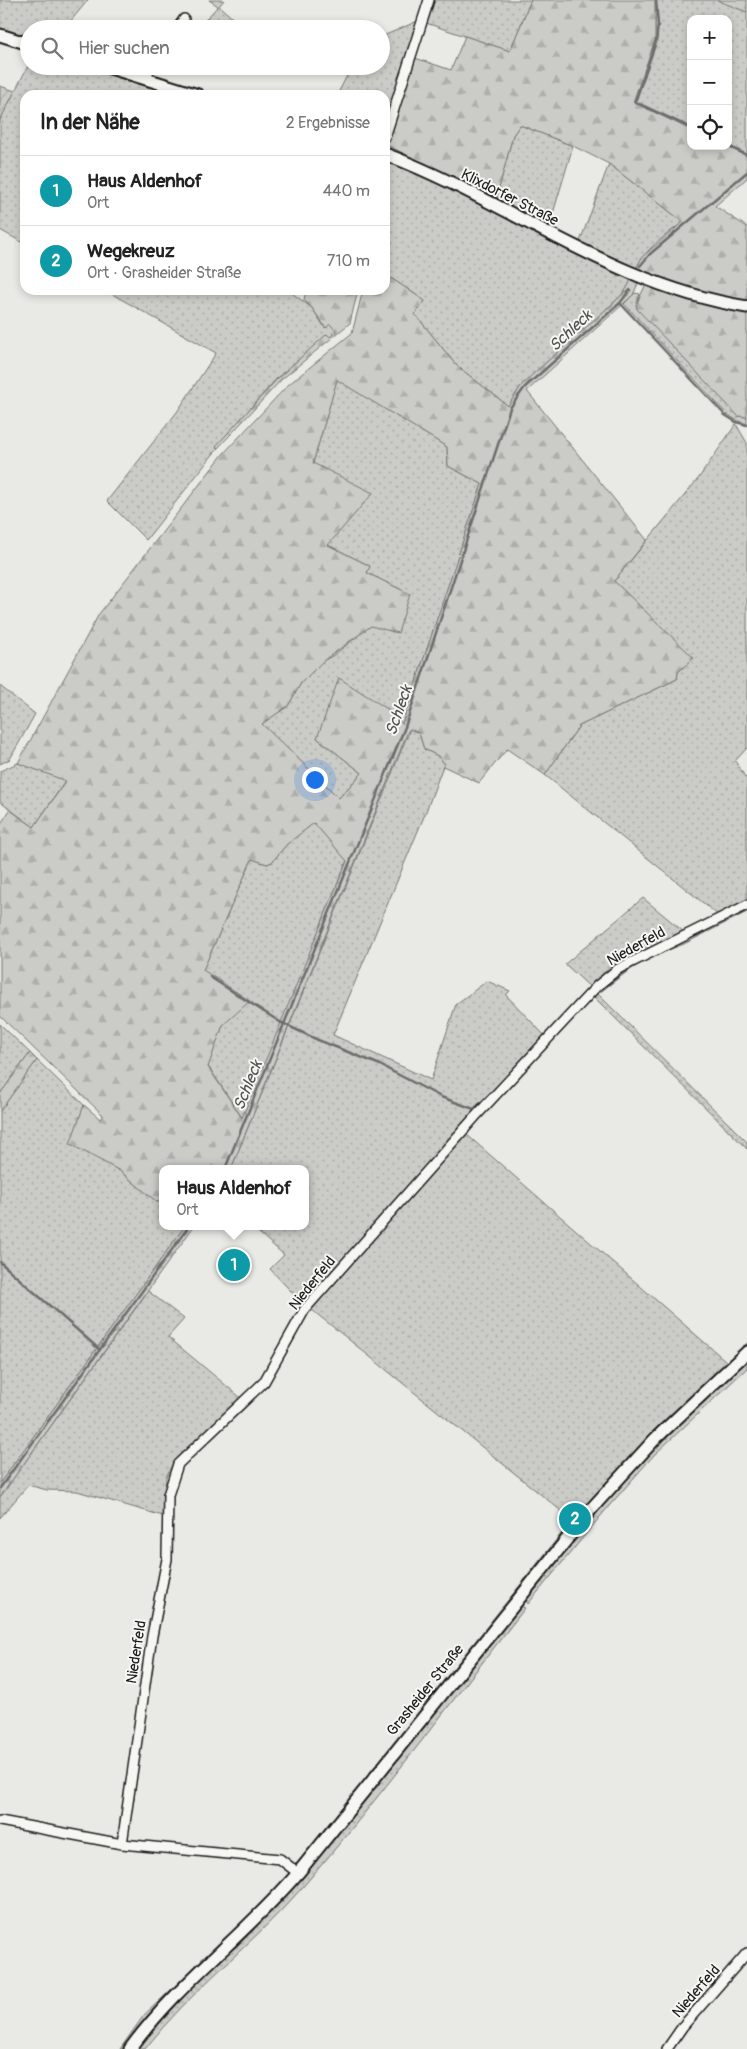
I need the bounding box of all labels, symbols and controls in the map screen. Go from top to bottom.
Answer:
map controls [687,15,732,150]
button: + [687,15,732,60]
search box [20,20,390,75]
icon: search [38,34,66,62]
text: Hier suchen [78,36,170,60]
button: − [687,60,732,105]
button: locate [687,105,732,150]
text: In der Nähe [40,109,140,136]
text: 2 Ergebnisse [286,113,370,133]
street label: Klixdorfer Straße [458,165,562,231]
text: Haus Aldenhof [87,169,203,193]
text: 1 [53,181,59,201]
text: 440 m [323,181,370,201]
text: Ort [87,193,109,213]
text: Wegekreuz [87,239,175,263]
text: 2 [52,251,60,271]
text: 710 m [327,251,370,271]
text: Ort · Grasheider Straße [87,263,241,283]
water label: Schleck [545,305,597,356]
water label: Schleck [381,681,417,738]
your location [302,767,328,793]
street label: Niederfeld [604,923,669,970]
water label: Schleck [229,1057,267,1113]
popup [159,1165,309,1230]
text: Haus Aldenhof [176,1176,292,1200]
text: Ort [176,1200,199,1220]
pin: 1 [218,1246,250,1284]
street label: Niederfeld [285,1252,340,1314]
pin: 2 [559,1500,591,1538]
street label: Niederfeld [122,1619,151,1685]
street label: Grasheider Straße [383,1640,468,1740]
street label: Niederfeld [668,1961,725,2022]

